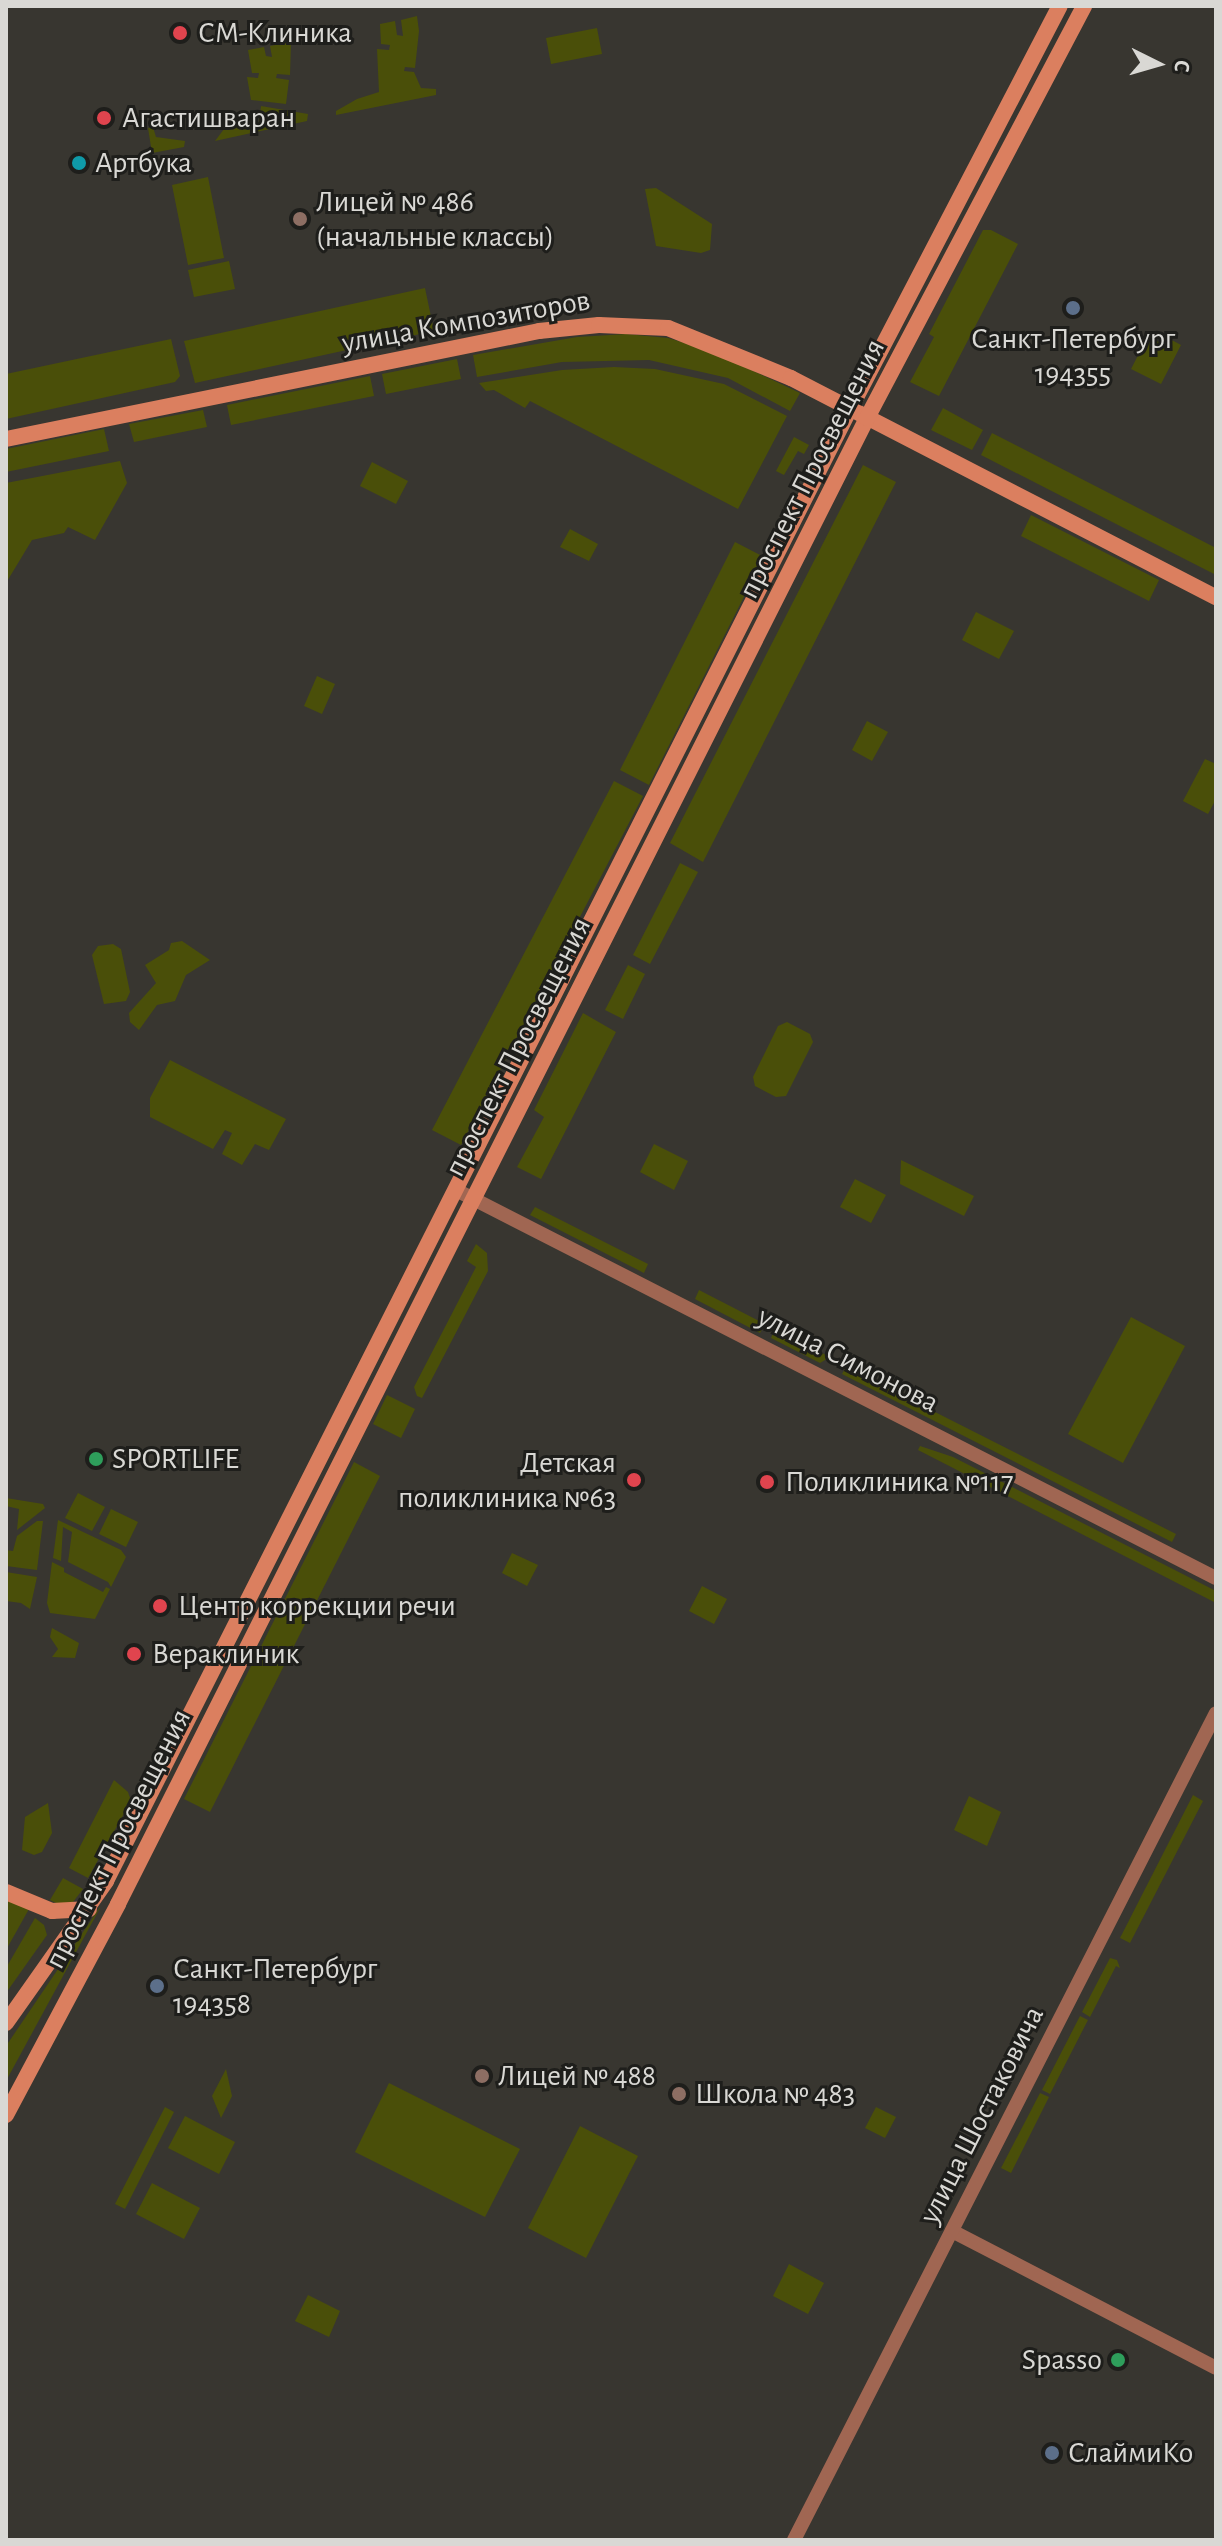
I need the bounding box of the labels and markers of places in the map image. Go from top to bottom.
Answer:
place label: СМ-Клиника [198,15,352,51]
marker: СМ-Клиника [169,22,191,44]
place label: Агастишваран [122,100,295,136]
marker: Агастишваран [93,107,115,129]
place label: Артбука [95,145,192,181]
marker: Артбука [70,154,88,172]
place label: Лицей № 486 (начальные классы) [316,184,554,254]
marker: Лицей № 486 (начальные классы) [291,210,309,228]
marker: Санкт-Петербург 194355 [1064,299,1082,317]
place label: Санкт-Петербург 194355 [971,321,1175,392]
place label: SPORTLIFE [112,1441,239,1477]
place label: Детская поликлиника №63 [398,1445,616,1516]
marker: SPORTLIFE [87,1450,105,1468]
place label: Поликлиника №117 [785,1464,1013,1500]
marker: Детская поликлиника №63 [623,1469,645,1491]
marker: Поликлиника №117 [756,1471,778,1493]
place label: Центр коррекции речи [178,1588,456,1624]
marker: Центр коррекции речи [149,1595,171,1617]
place label: Вераклиник [152,1636,299,1672]
marker: Вераклиник [123,1643,145,1665]
place label: Санкт-Петербург 194358 [173,1951,377,2022]
marker: Санкт-Петербург 194358 [148,1977,166,1995]
place label: Лицей № 488 [498,2058,656,2094]
marker: Лицей № 488 [473,2067,491,2085]
place label: Школа № 483 [695,2076,855,2112]
marker: Школа № 483 [670,2085,688,2103]
place label: Spasso [1022,2342,1102,2378]
marker: Spasso [1109,2351,1127,2369]
place label: СлаймиКо [1068,2435,1193,2471]
marker: СлаймиКо [1043,2444,1061,2462]

